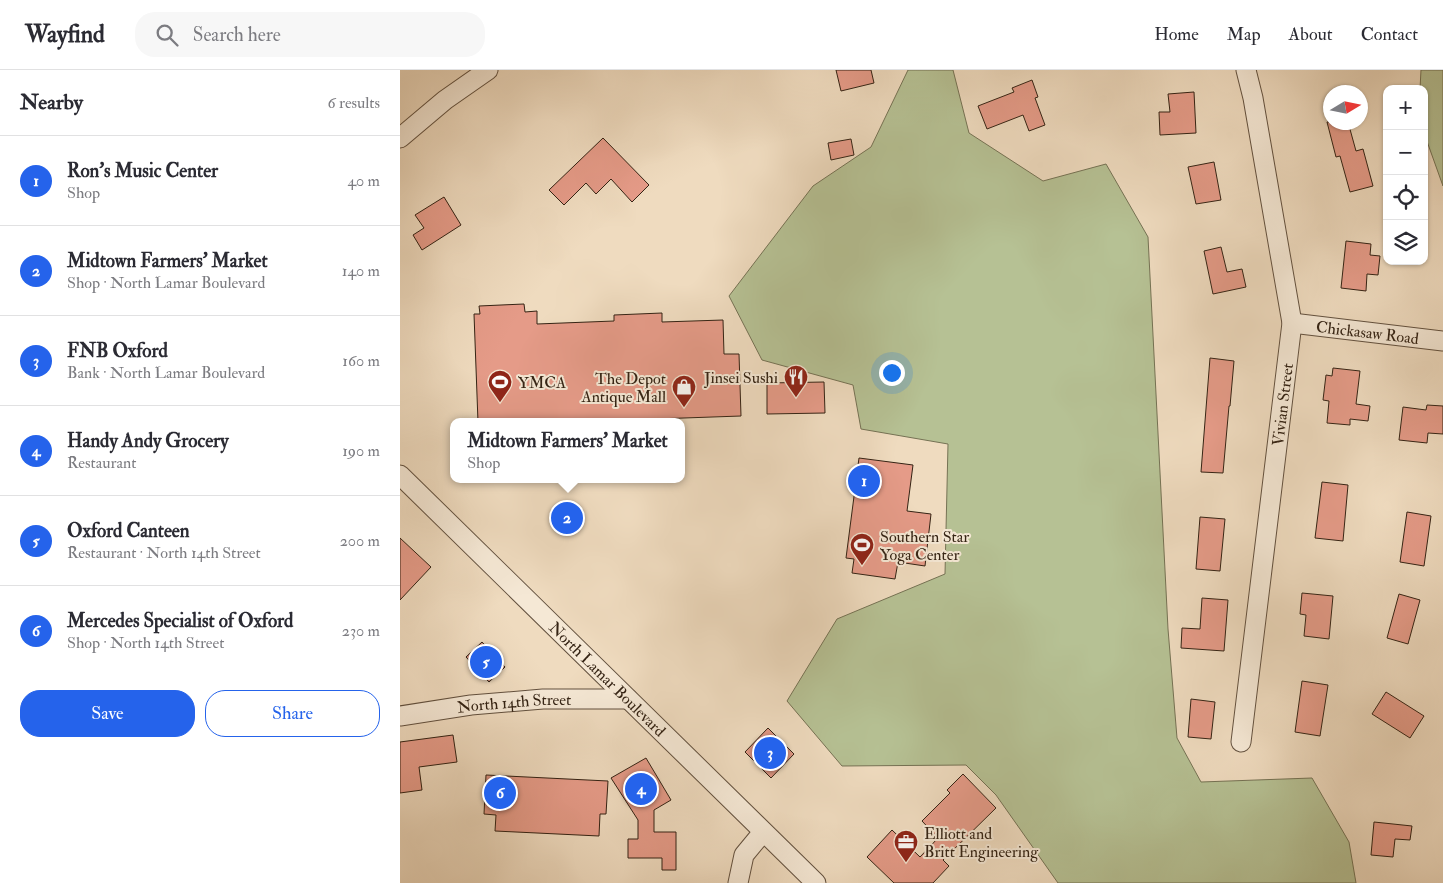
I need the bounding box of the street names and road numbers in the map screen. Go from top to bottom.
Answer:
street label: Chickasaw Road [1315,317,1420,349]
street label: Vivian Street [1268,362,1298,447]
street label: North Lamar Boulevard [545,618,670,741]
street label: North 14th Street [456,690,571,718]

